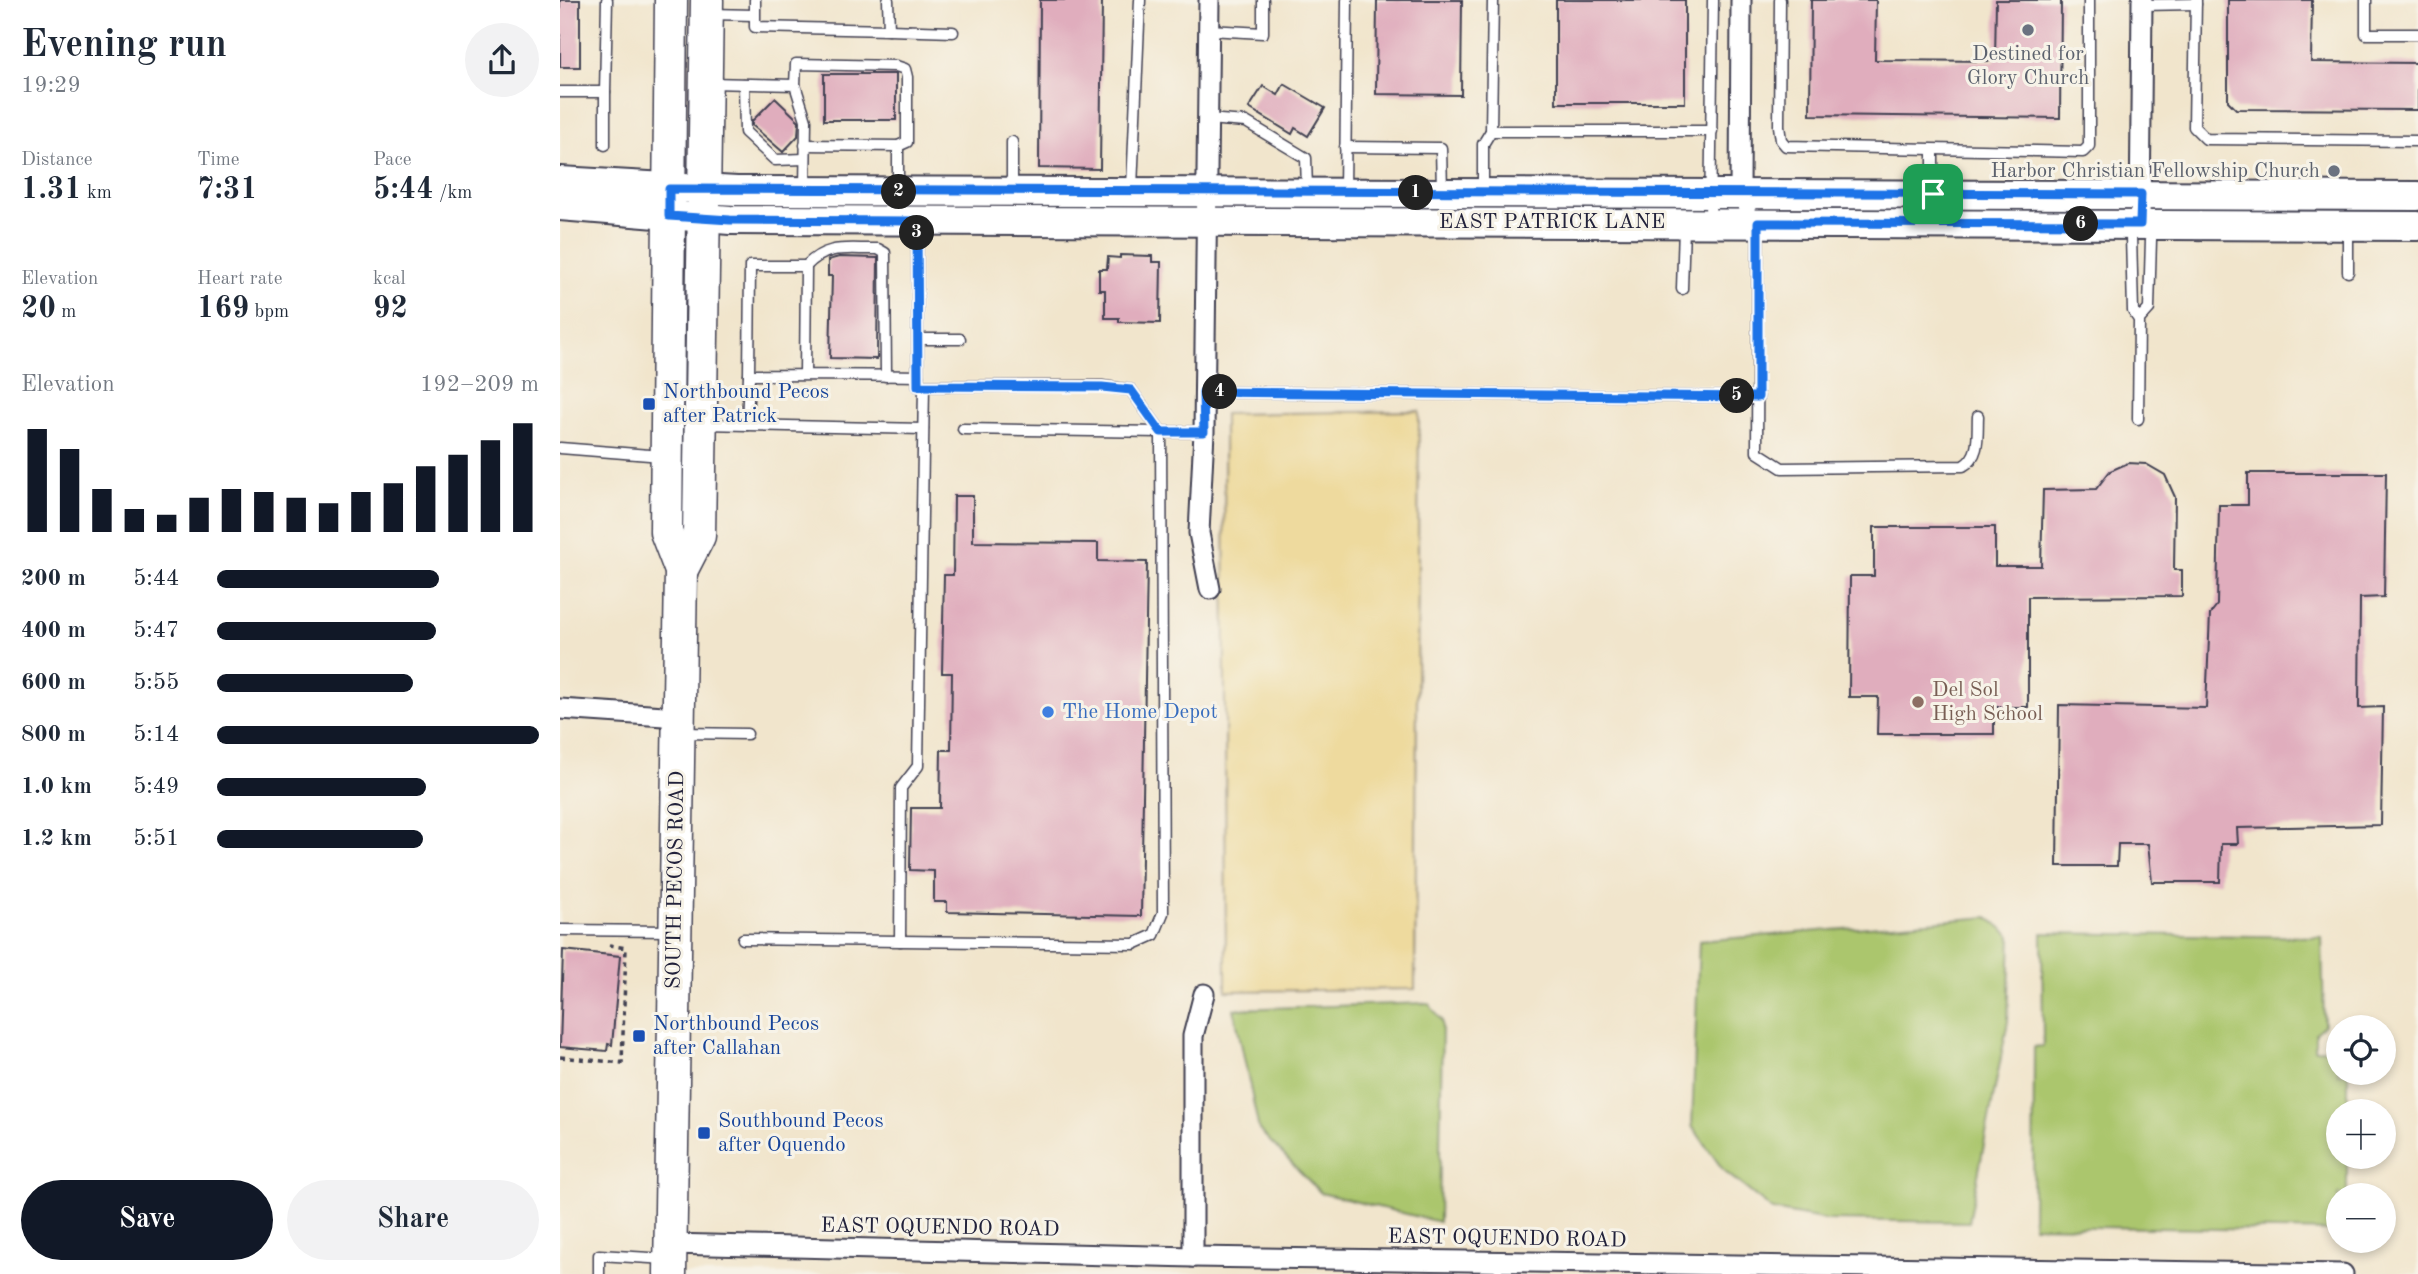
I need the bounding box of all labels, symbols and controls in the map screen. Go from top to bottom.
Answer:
marker: Destined for Glory Church [2020,22,2036,38]
button: share [465,23,539,97]
text: Evening run [21,27,227,65]
place label: Destined for Glory Church [1967,44,2089,89]
text: 19:29 [21,74,81,97]
text: Distance [21,151,93,170]
text: Time [197,151,240,170]
text: Pace [373,151,412,170]
place label: Harbor Christian Fellowship Church [1990,161,2320,182]
marker: Harbor Christian Fellowship Church [2326,163,2342,179]
pin [1903,164,1963,224]
pin: 2 [882,174,916,210]
text: 1.31 [21,175,82,205]
text: 7:31 [197,175,258,205]
text: 5:44 [373,175,434,205]
icon: arrive [1914,175,1952,213]
pin: 1 [1398,176,1434,210]
text: 2 [893,182,904,201]
text: 1 [1410,183,1421,202]
text: km [82,184,112,203]
text: /km [434,184,472,203]
pin: 6 [2064,206,2098,242]
street label: EAST PATRICK LANE [1439,212,1665,233]
text: 6 [2075,214,2086,233]
pin: 3 [900,216,934,250]
text: 3 [911,223,922,242]
text: Elevation [21,270,98,289]
text: Heart rate [197,270,282,289]
text: kcal [373,270,406,289]
text: 20 [21,294,56,324]
text: 169 [197,294,249,324]
text: 92 [373,294,408,324]
text: m [56,303,76,322]
text: bpm [249,303,289,322]
text: Elevation [21,373,115,396]
text: 192–209 m [420,373,539,396]
pin: 4 [1202,374,1238,410]
pin: 5 [1720,378,1754,414]
place label: Northbound Pecos after Patrick [663,382,829,427]
text: 4 [1214,382,1225,401]
text: 5 [1731,386,1742,405]
marker: Northbound Pecos after Patrick [641,396,657,412]
text: 200 m [21,567,86,590]
text: 5:44 [133,567,179,590]
text: 400 m [21,619,86,642]
text: 5:47 [133,619,179,642]
text: 600 m [21,671,86,694]
text: 5:55 [133,671,179,694]
place label: Del Sol High School [1932,680,2043,725]
marker: Del Sol High School [1910,694,1926,710]
place label: The Home Depot [1062,702,1218,723]
marker: The Home Depot [1040,704,1056,720]
text: 800 m [21,723,86,746]
text: 5:14 [133,723,179,746]
street label: SOUTH PECOS ROAD [664,771,688,989]
text: 1.0 km [21,775,92,798]
text: 5:49 [133,775,179,798]
text: 1.2 km [21,827,92,850]
text: 5:51 [133,827,179,850]
place label: Northbound Pecos after Callahan [653,1014,819,1059]
map controls [2326,1015,2396,1253]
button: locate [2326,1015,2396,1085]
marker: Northbound Pecos after Callahan [631,1028,647,1044]
button: + [2326,1099,2396,1169]
place label: Southbound Pecos after Oquendo [718,1111,884,1156]
marker: Southbound Pecos after Oquendo [696,1125,712,1141]
button: Save [21,1180,273,1260]
button: Share [287,1180,539,1260]
button: − [2326,1183,2396,1253]
street label: EAST OQUENDO ROAD [820,1215,1060,1241]
street label: EAST OQUENDO ROAD [1387,1226,1627,1252]

